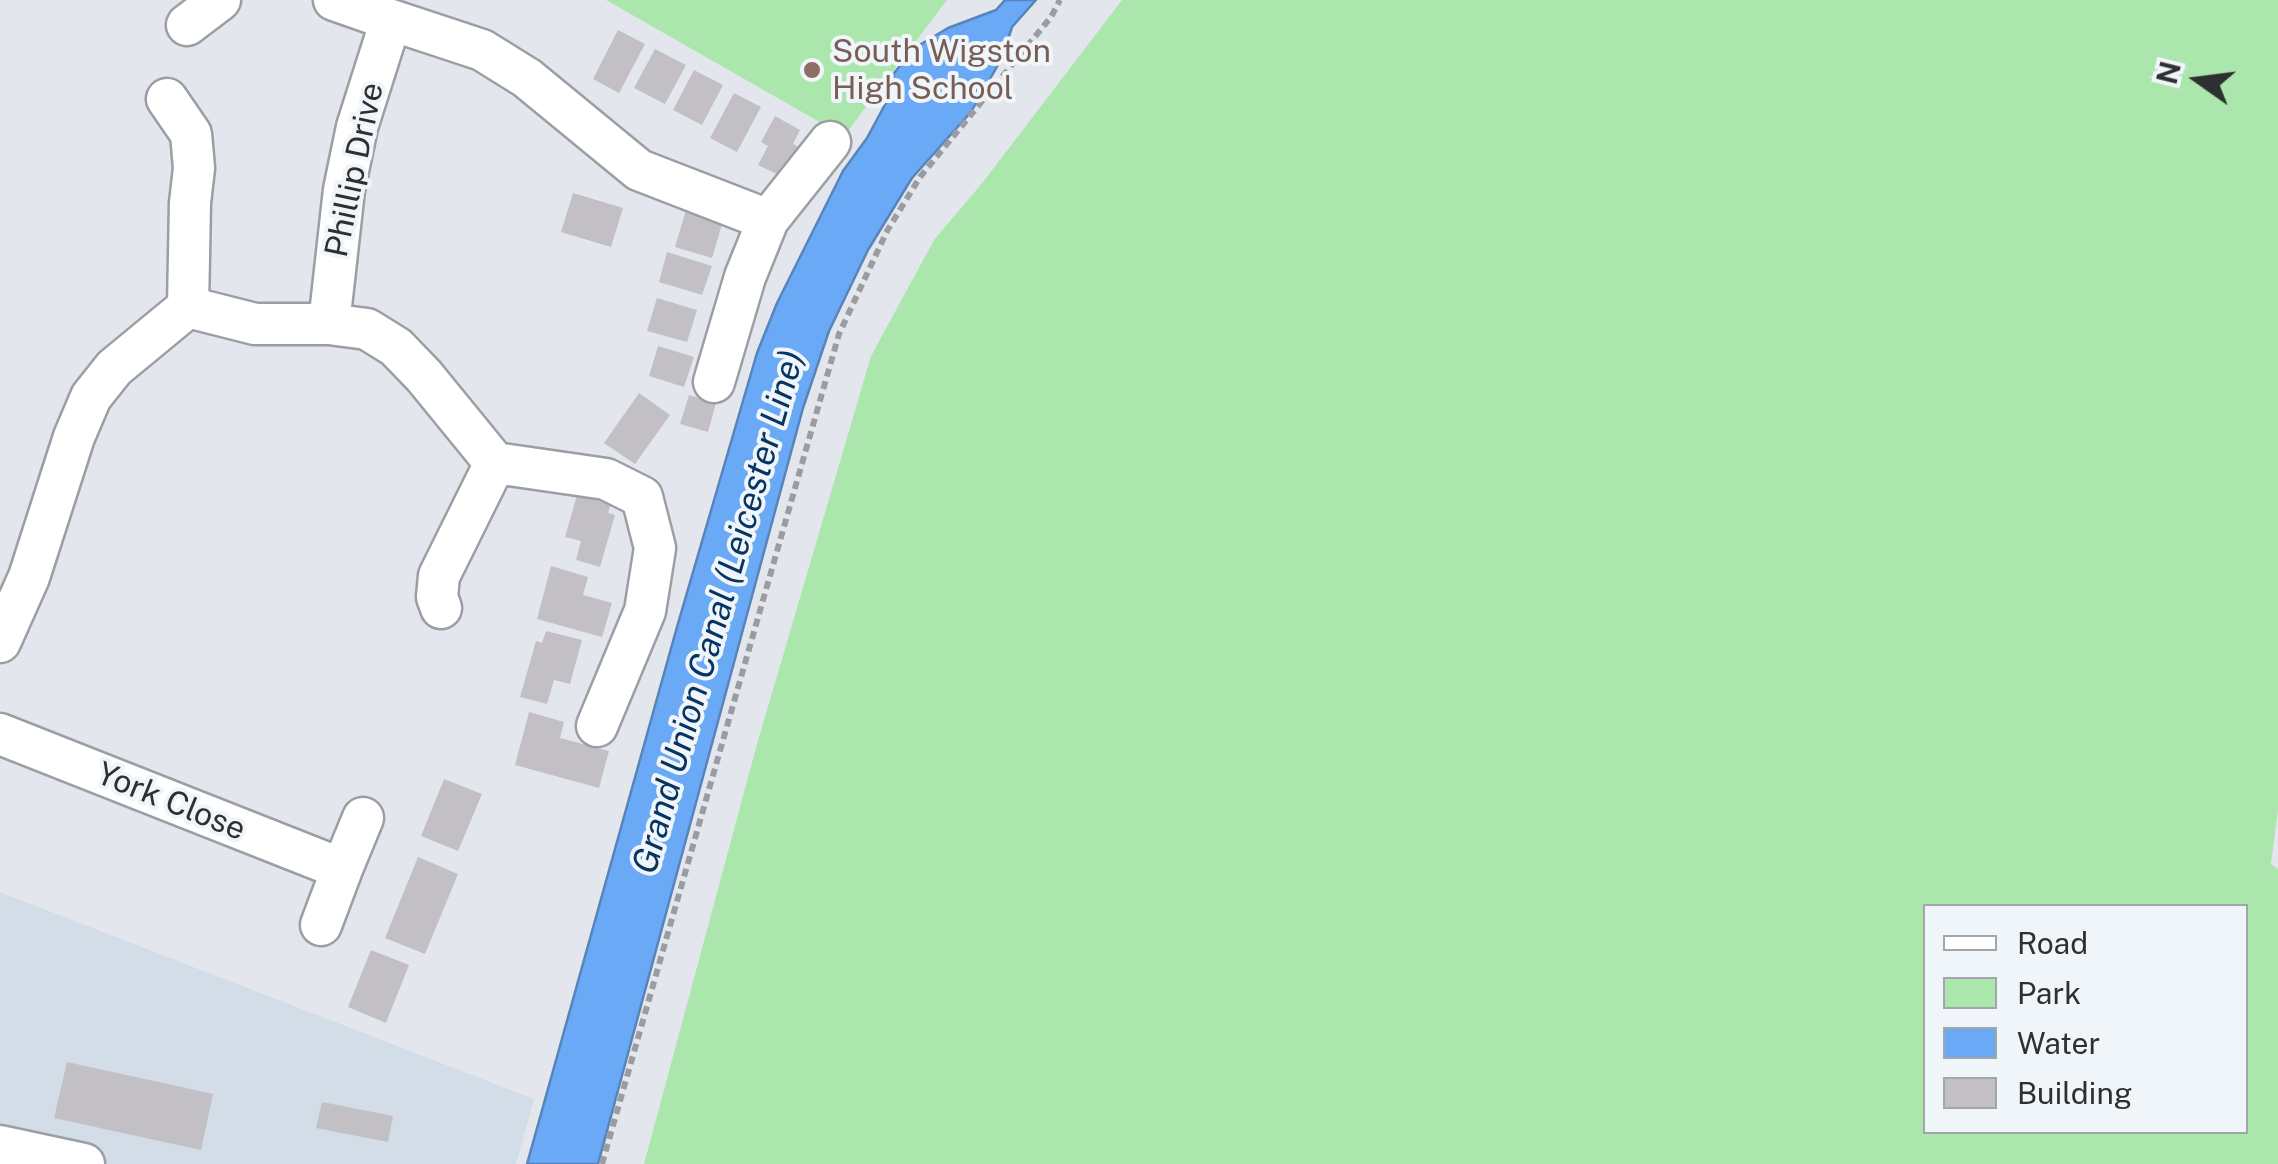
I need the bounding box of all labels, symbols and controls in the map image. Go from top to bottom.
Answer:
north arrow [2148,30,2248,130]
place label: South Wigston High School [832,33,1051,108]
text: N [2150,58,2187,87]
marker: South Wigston High School [801,59,823,81]
street label: Phillip Drive [318,79,392,261]
water label: Grand Union Canal (Leicester Line) [624,346,814,878]
street label: York Close [91,755,251,849]
legend [1923,904,2248,1134]
text: Road [2017,925,2088,961]
text: Park [2017,975,2081,1011]
text: Water [2017,1025,2100,1061]
text: Building [2017,1075,2132,1111]

